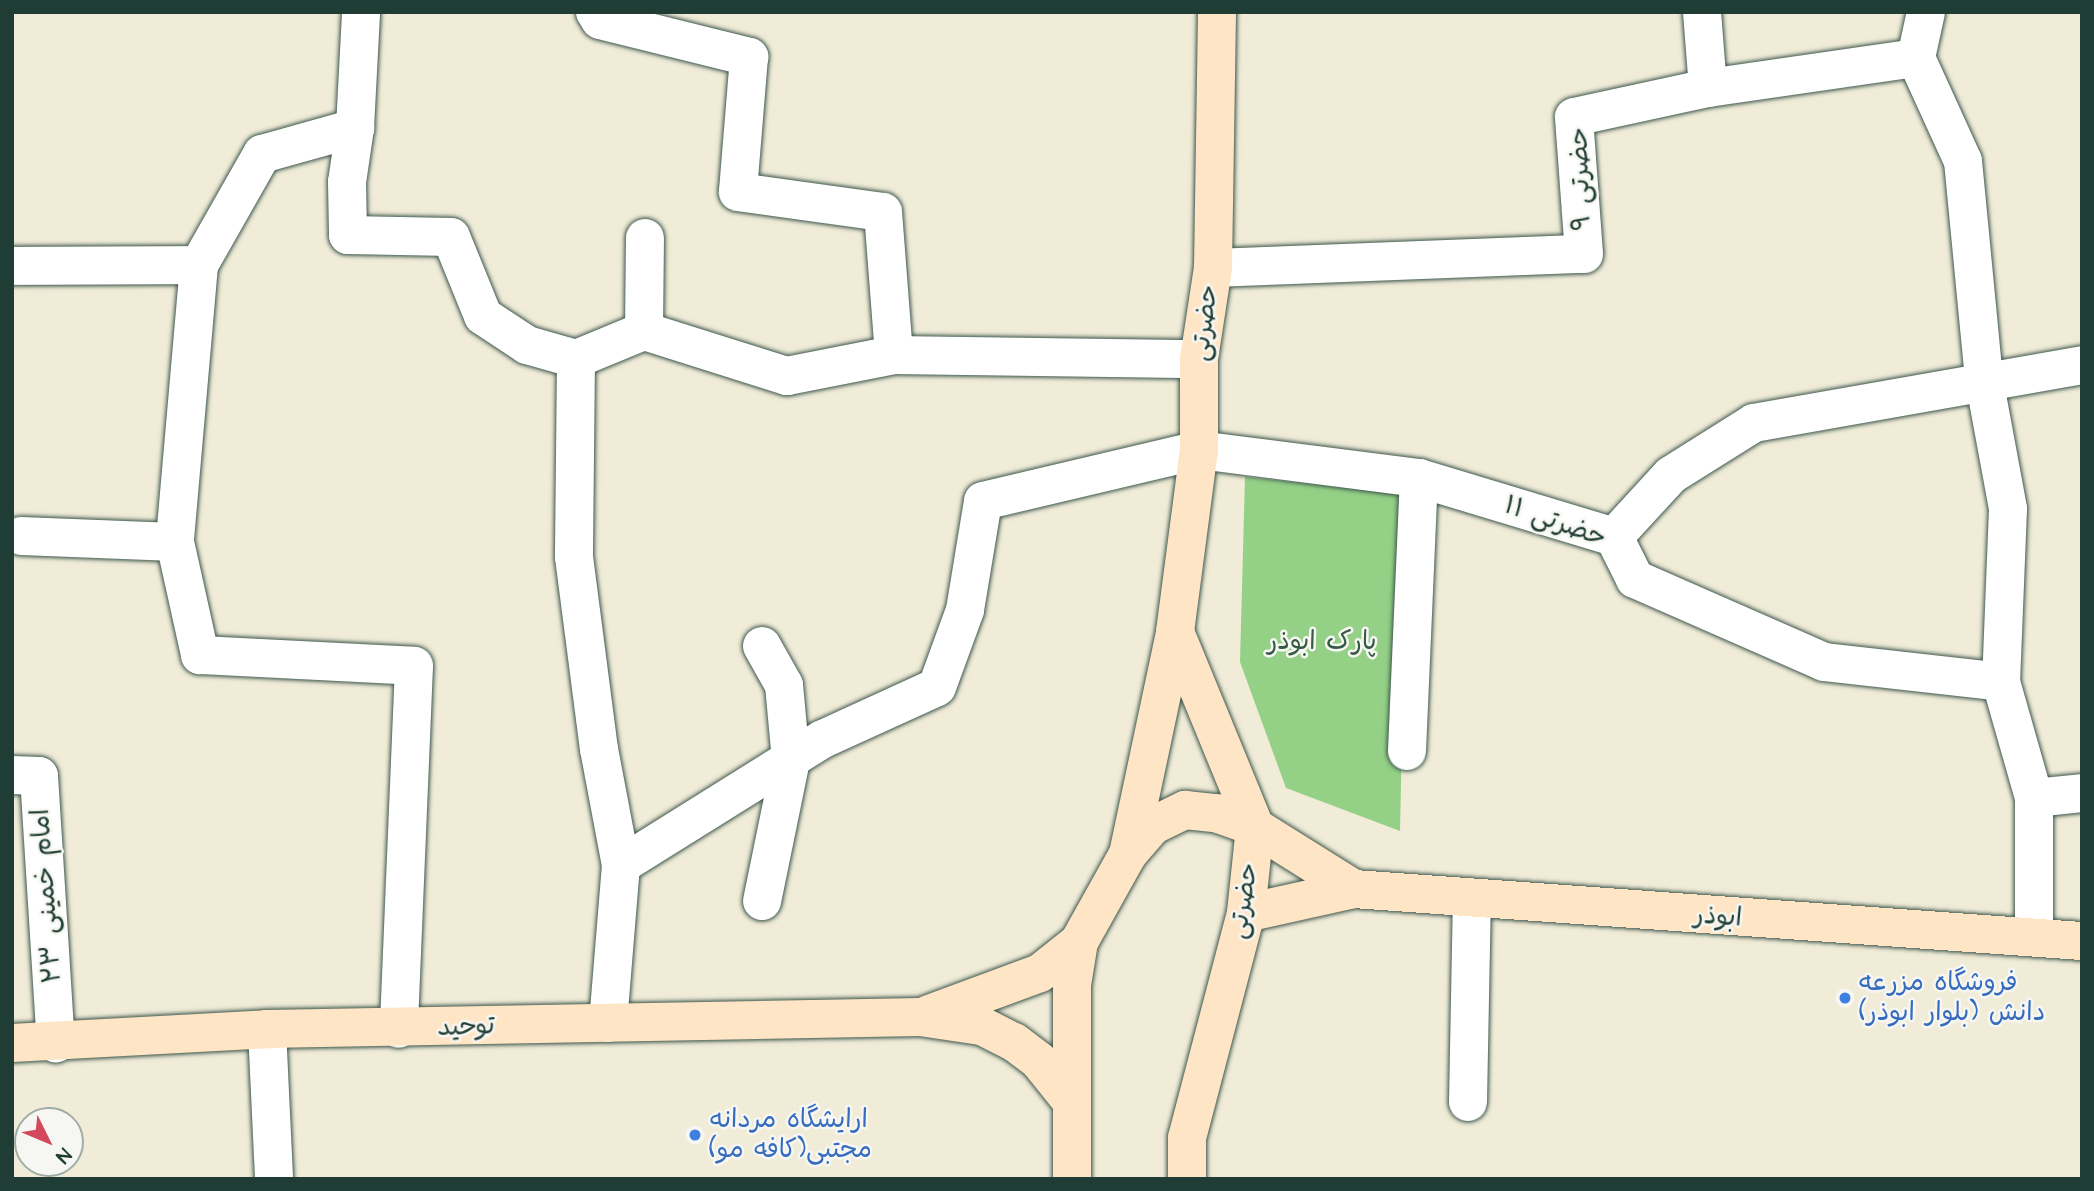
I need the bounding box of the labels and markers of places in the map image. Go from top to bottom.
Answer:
place label: فروشگاه مزرعه دانش (بلوار ابوذر) [1859,967,2045,1028]
marker: فروشگاه مزرعه دانش (بلوار ابوذر) [1837,990,1853,1006]
place label: ارایشگاه مردانه مجتبی(کافه مو) [709,1104,872,1166]
marker: ارایشگاه مردانه مجتبی(کافه مو) [687,1127,703,1143]

